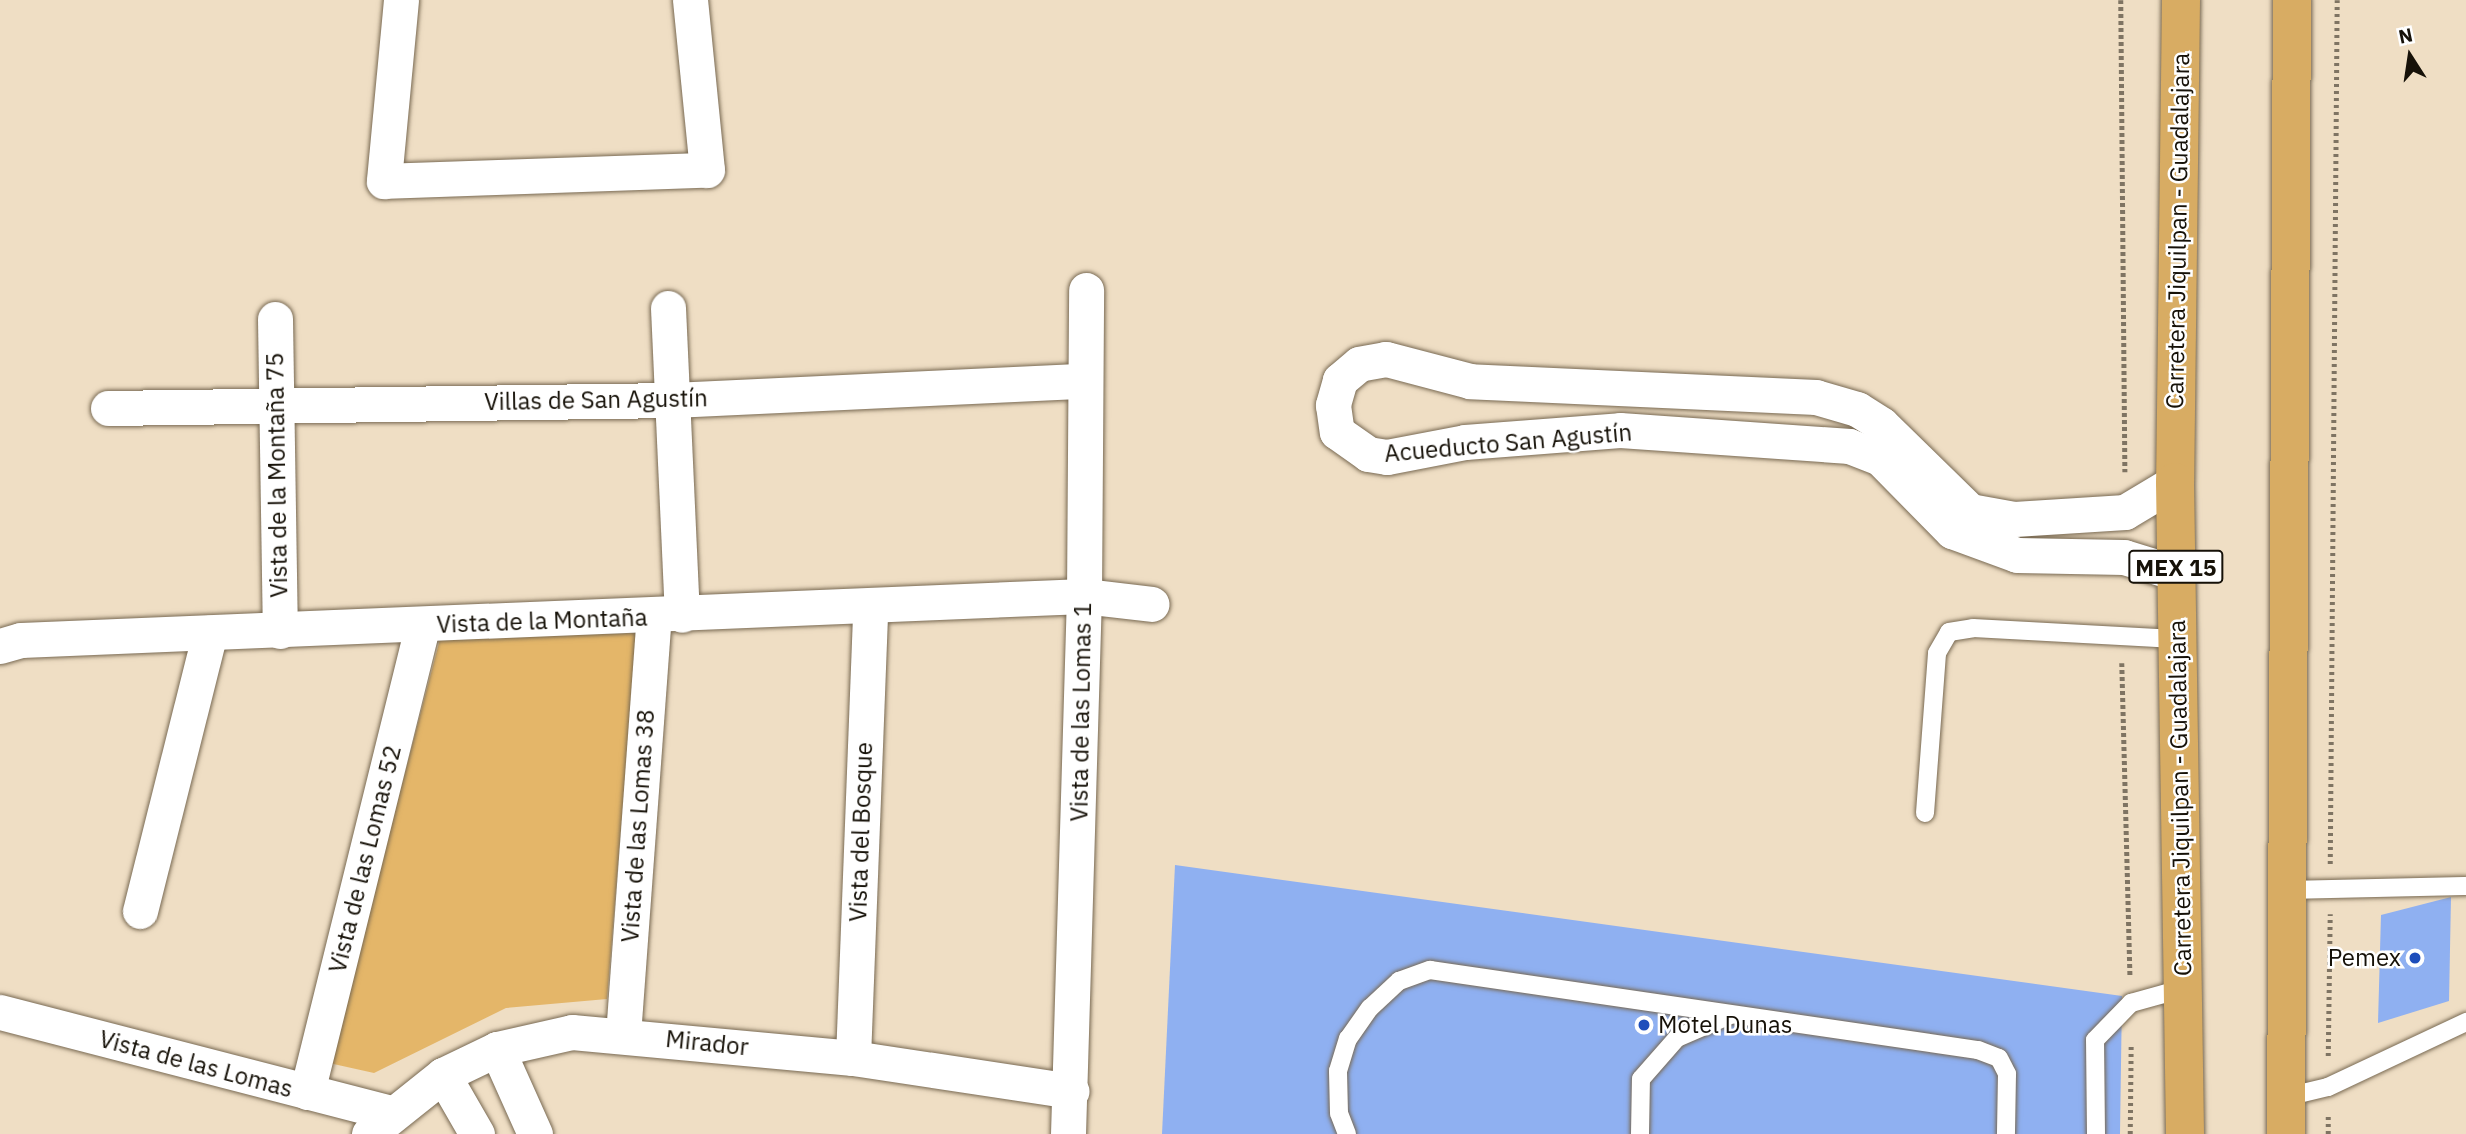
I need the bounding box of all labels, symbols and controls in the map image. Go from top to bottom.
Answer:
north arrow [2375,21,2445,91]
text: N [2396,22,2415,49]
street label: Carretera Jiquilpan - Guadalajara [2160,53,2196,409]
street label: Vista de la Montaña 75 [260,352,294,598]
street label: Villas de San Agustín [484,384,708,416]
street label: Acueducto San Agustín [1383,418,1633,468]
road number: MEX 15 [2127,548,2225,586]
street label: Vista de las Lomas 1 [1065,602,1097,822]
street label: Vista de la Montaña [436,603,648,639]
street label: Carretera Jiquilpan - Guadalajara [2162,620,2198,976]
street label: Vista de las Lomas 38 [615,708,661,944]
street label: Vista de las Lomas 52 [323,742,407,976]
street label: Vista del Bosque [843,742,879,922]
place label: Pemex [2328,944,2401,972]
marker: Pemex [2407,950,2423,966]
place label: Motel Dunas [1658,1011,1792,1039]
marker: Motel Dunas [1636,1017,1652,1033]
street label: Vista de las Lomas [96,1024,296,1104]
street label: Mirador [664,1024,750,1062]

